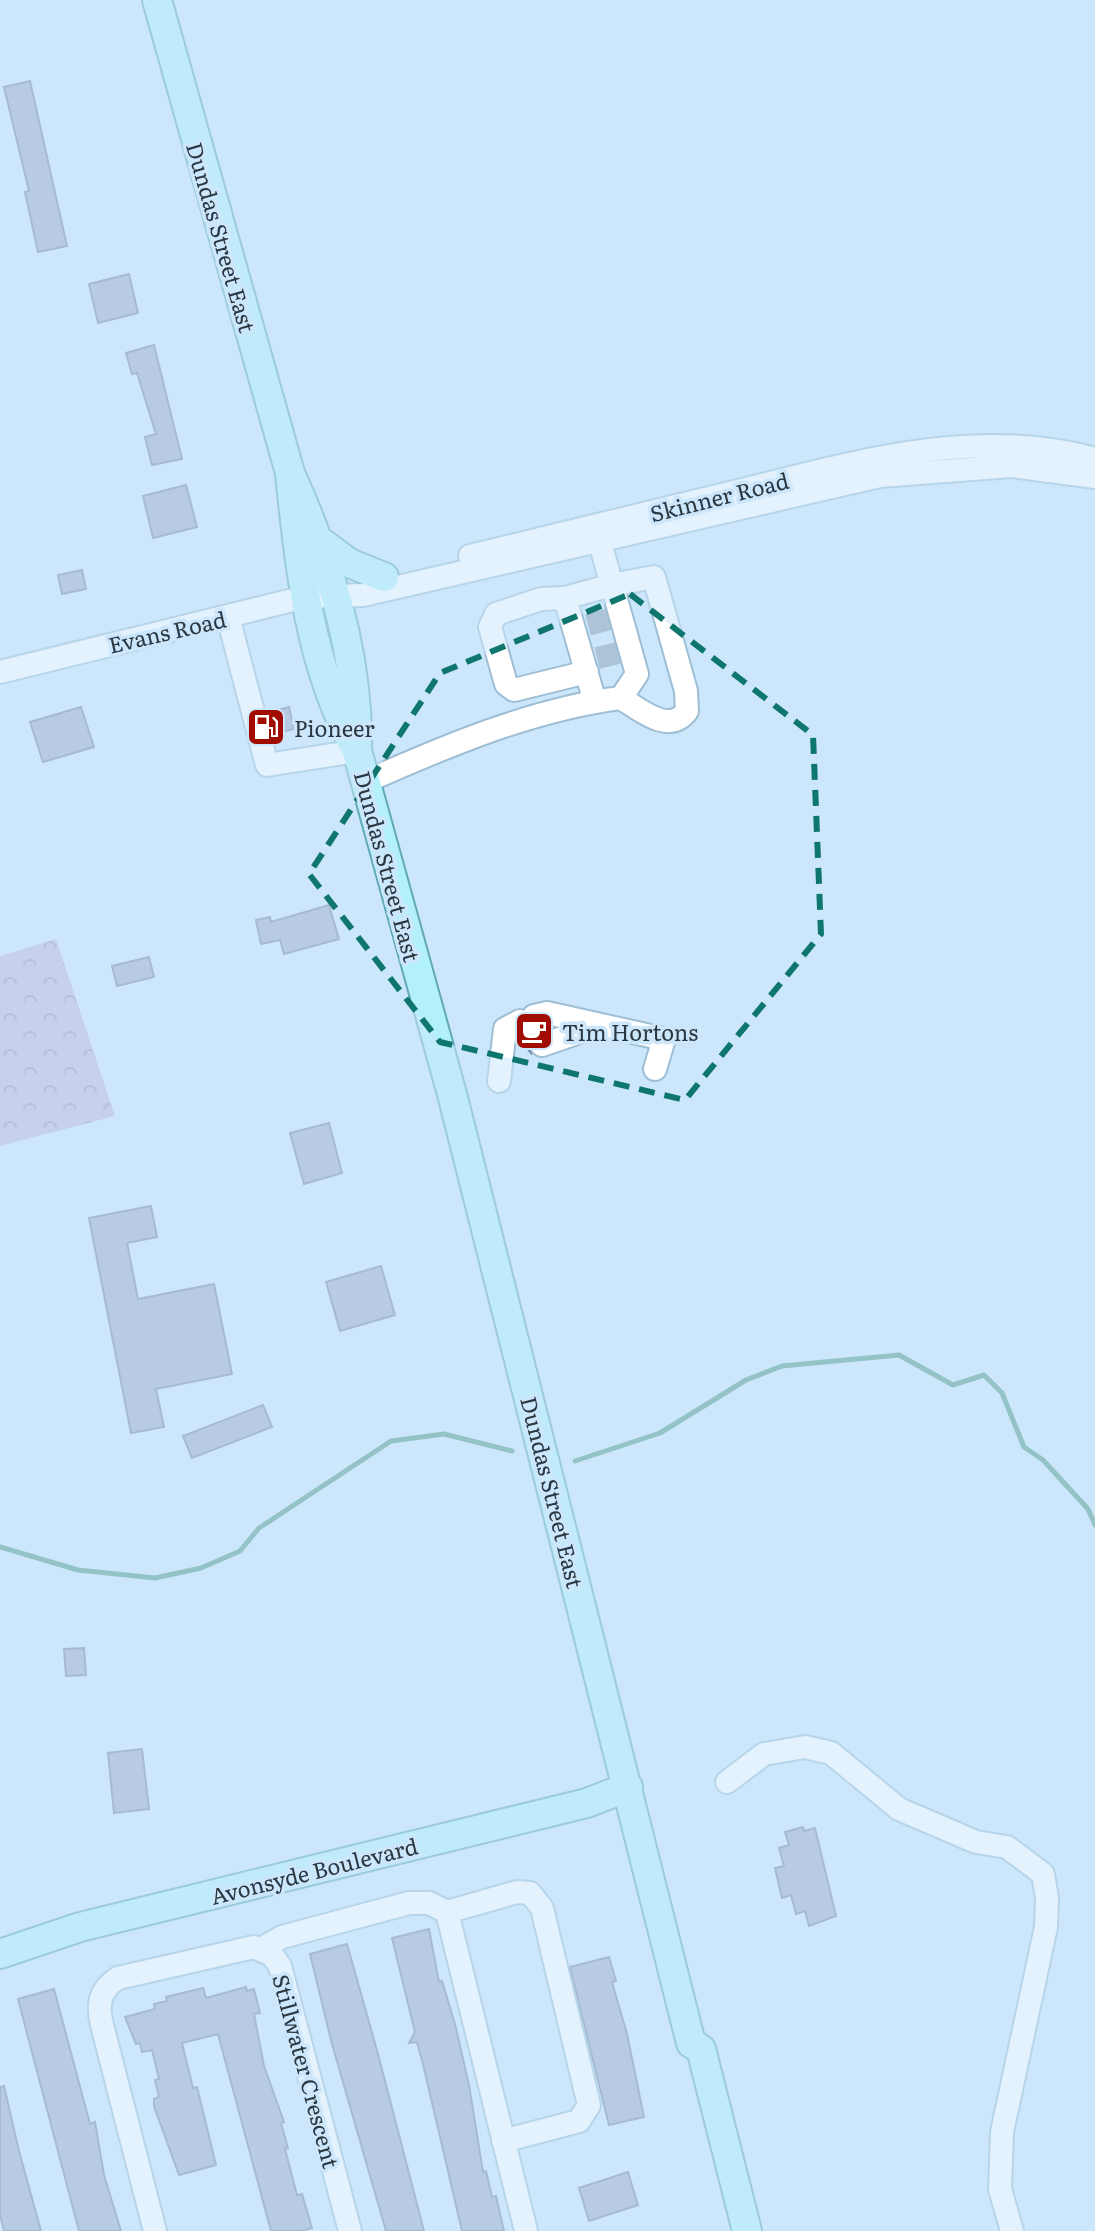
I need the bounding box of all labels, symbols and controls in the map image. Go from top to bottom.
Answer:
street label: Dundas Street East [179,138,265,336]
street label: Skinner Road [646,463,792,529]
street label: Evans Road [105,601,229,661]
fuel station icon: Pioneer [245,706,287,748]
place label: Pioneer [294,711,375,744]
street label: Dundas Street East [347,767,429,965]
cafe icon: Tim Hortons [513,1010,555,1052]
place label: Tim Hortons [562,1015,698,1048]
street label: Dundas Street East [513,1393,593,1591]
street label: Avonsyde Boulevard [207,1828,421,1912]
street label: Stillwater Crescent [265,1970,349,2172]

